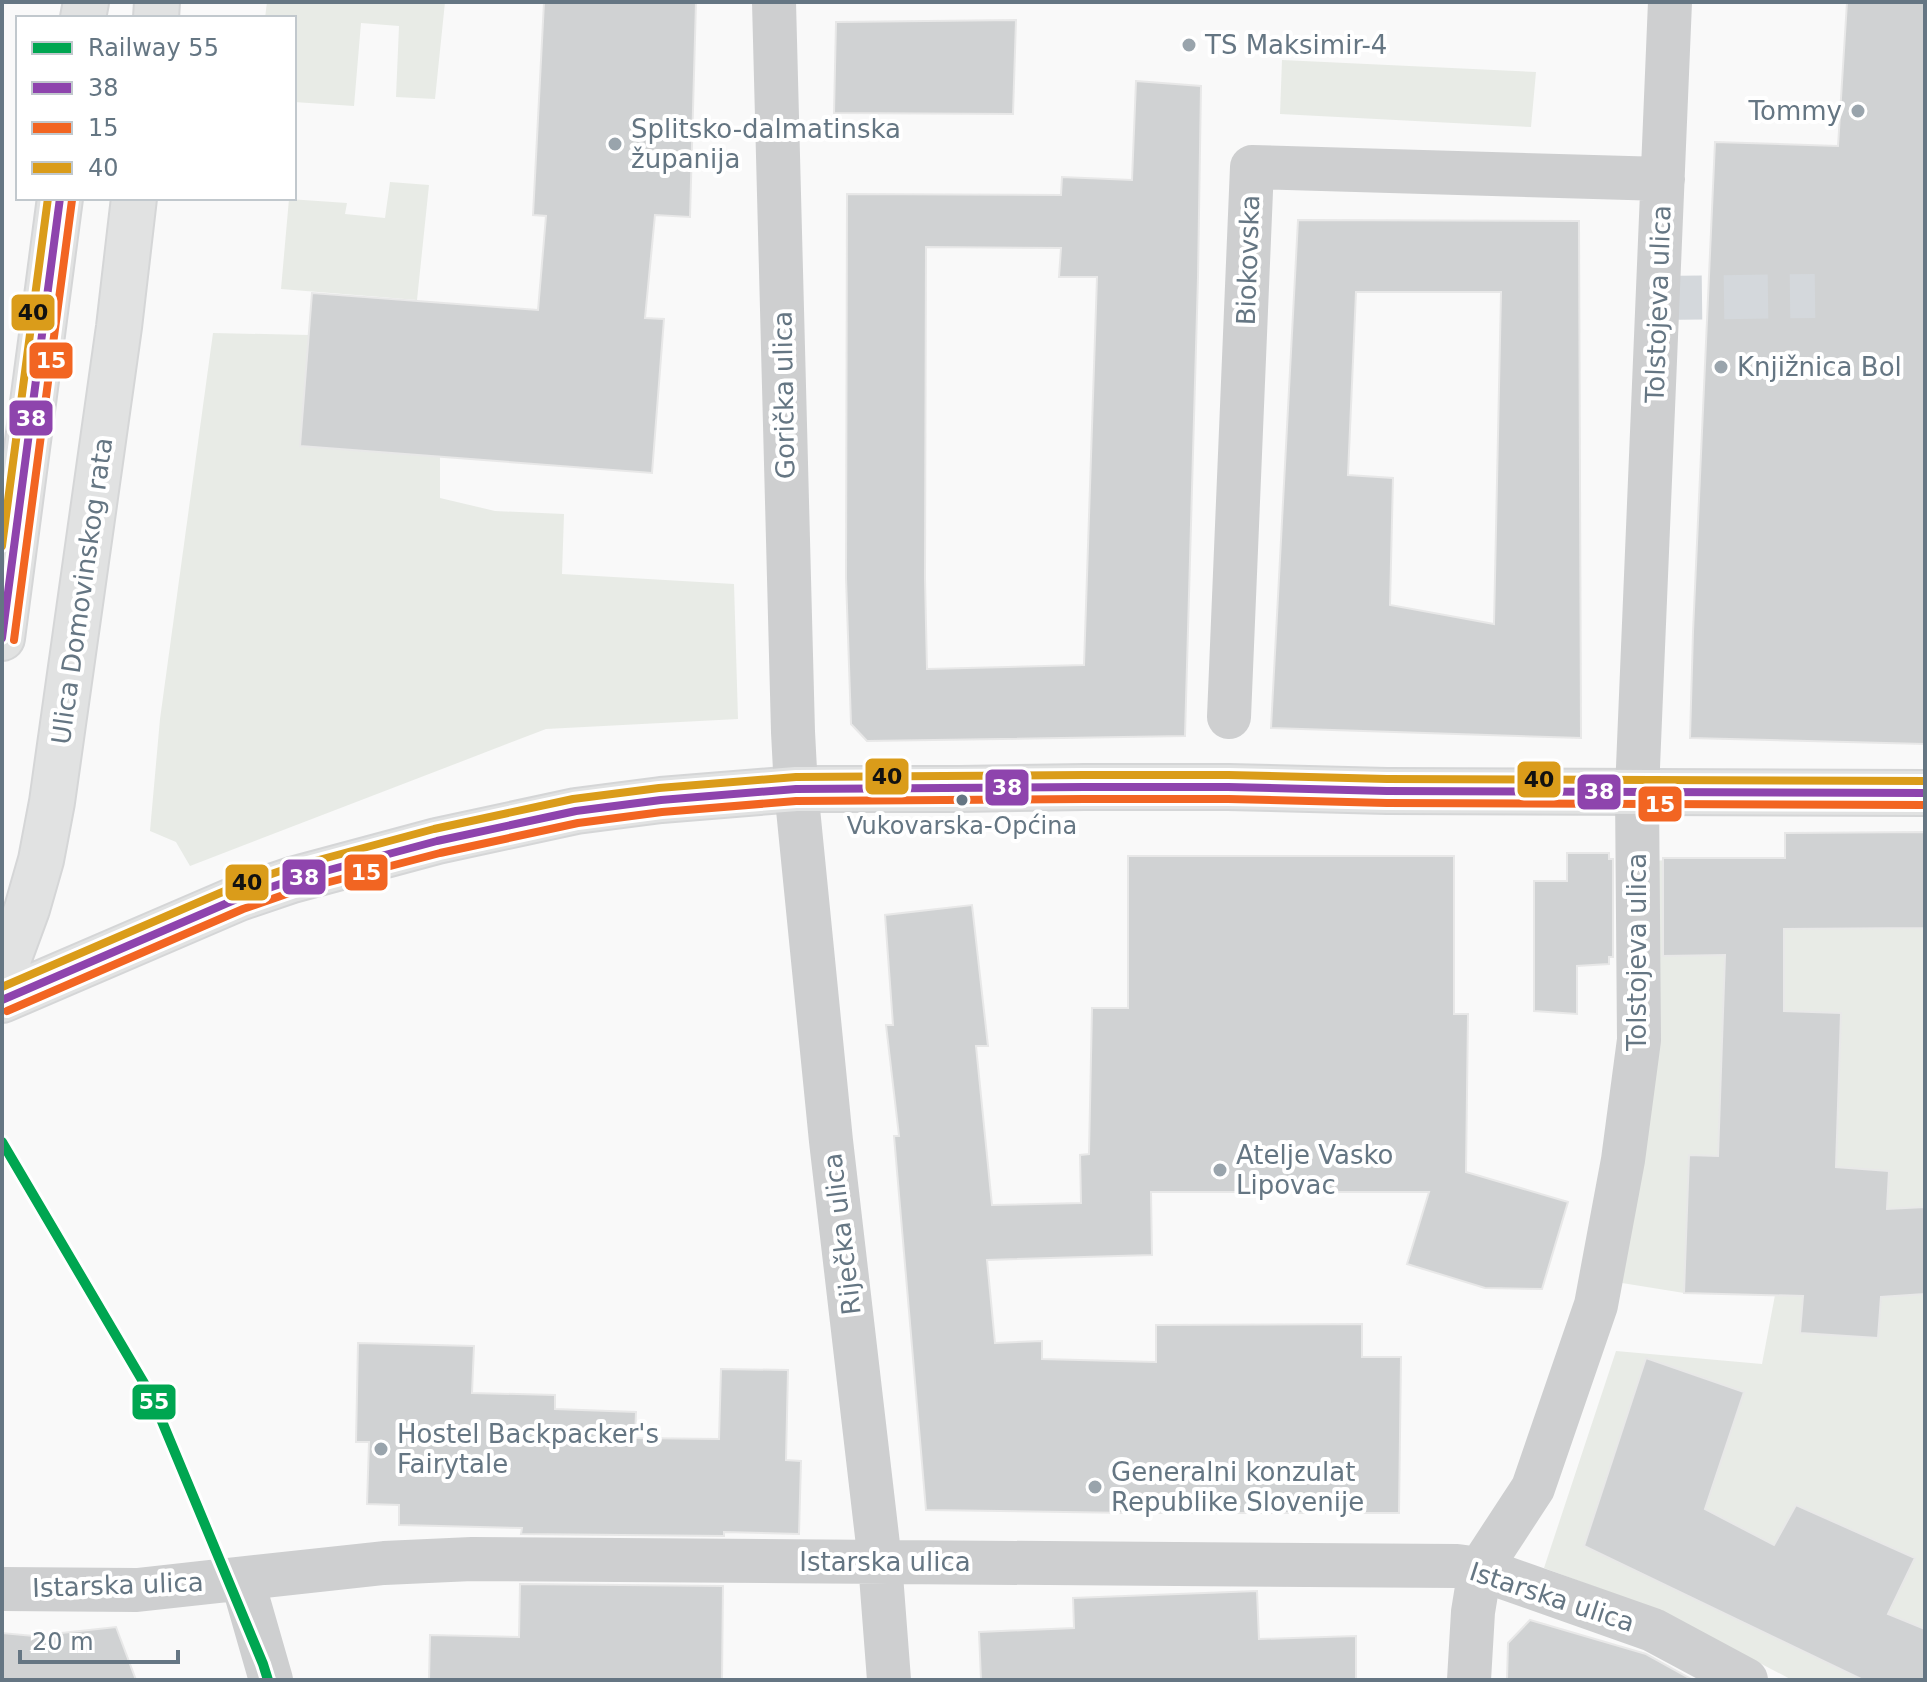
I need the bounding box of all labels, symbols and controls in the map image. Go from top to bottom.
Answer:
legend [16,16,296,200]
place label: TS Maksimir-4 [1204,30,1387,60]
text: Railway 55 [88,34,219,62]
marker: TS Maksimir-4 [1180,36,1198,54]
text: 38 [88,74,119,102]
place label: Tommy [1748,96,1842,126]
marker: Tommy [1849,102,1867,120]
text: 15 [88,114,119,142]
place label: Splitsko-dalmatinska županija [631,114,901,174]
marker: Splitsko-dalmatinska županija [606,135,624,153]
text: 40 [88,154,119,182]
street label: Biokovska [1231,194,1265,326]
street label: Tolstojeva ulica [1640,204,1676,405]
line badge: 40 [10,293,56,332]
text: 40 [18,300,48,325]
street label: Gorička ulica [768,311,800,479]
line badge: 15 [28,341,74,380]
text: 15 [36,348,66,373]
place label: Knjižnica Bol [1737,352,1902,382]
marker: Knjižnica Bol [1712,358,1730,376]
line badge: 38 [8,399,54,437]
text: 38 [16,406,46,431]
street label: Ulica Domovinskog rata [46,436,118,746]
line badge: 40 [864,757,910,796]
line badge: 40 [1516,760,1562,799]
text: 40 [872,764,902,789]
text: 40 [1524,767,1554,792]
line badge: 38 [984,768,1030,807]
line badge: 38 [1576,773,1622,811]
text: 38 [992,775,1022,800]
text: 38 [1584,779,1614,804]
line badge: 15 [1637,785,1683,823]
marker: Vukovarska-Općina [954,792,970,808]
text: 15 [1645,792,1675,817]
place label: Vukovarska-Općina [847,812,1077,840]
line badge: 15 [343,853,389,892]
street label: Tolstojeva ulica [1622,853,1652,1052]
line badge: 38 [281,858,327,896]
text: 15 [351,860,381,885]
line badge: 40 [224,863,270,902]
text: 38 [289,865,319,890]
text: 40 [232,870,262,895]
place label: Atelje Vasko Lipovac [1236,1140,1394,1200]
street label: Riječka ulica [817,1151,867,1317]
marker: Atelje Vasko Lipovac [1211,1161,1229,1179]
line badge: 55 [131,1383,177,1421]
text: 55 [139,1389,169,1414]
place label: Hostel Backpacker's Fairytale [397,1419,659,1479]
marker: Hostel Backpacker's Fairytale [372,1440,390,1458]
place label: Generalni konzulat Republike Slovenije [1111,1457,1364,1517]
marker: Generalni konzulat Republike Slovenije [1086,1478,1104,1496]
street label: Istarska ulica [799,1547,971,1577]
street label: Istarska ulica [1466,1556,1638,1638]
street label: Istarska ulica [32,1567,204,1603]
scale bar [20,1614,178,1664]
text: 20 m [32,1628,94,1656]

